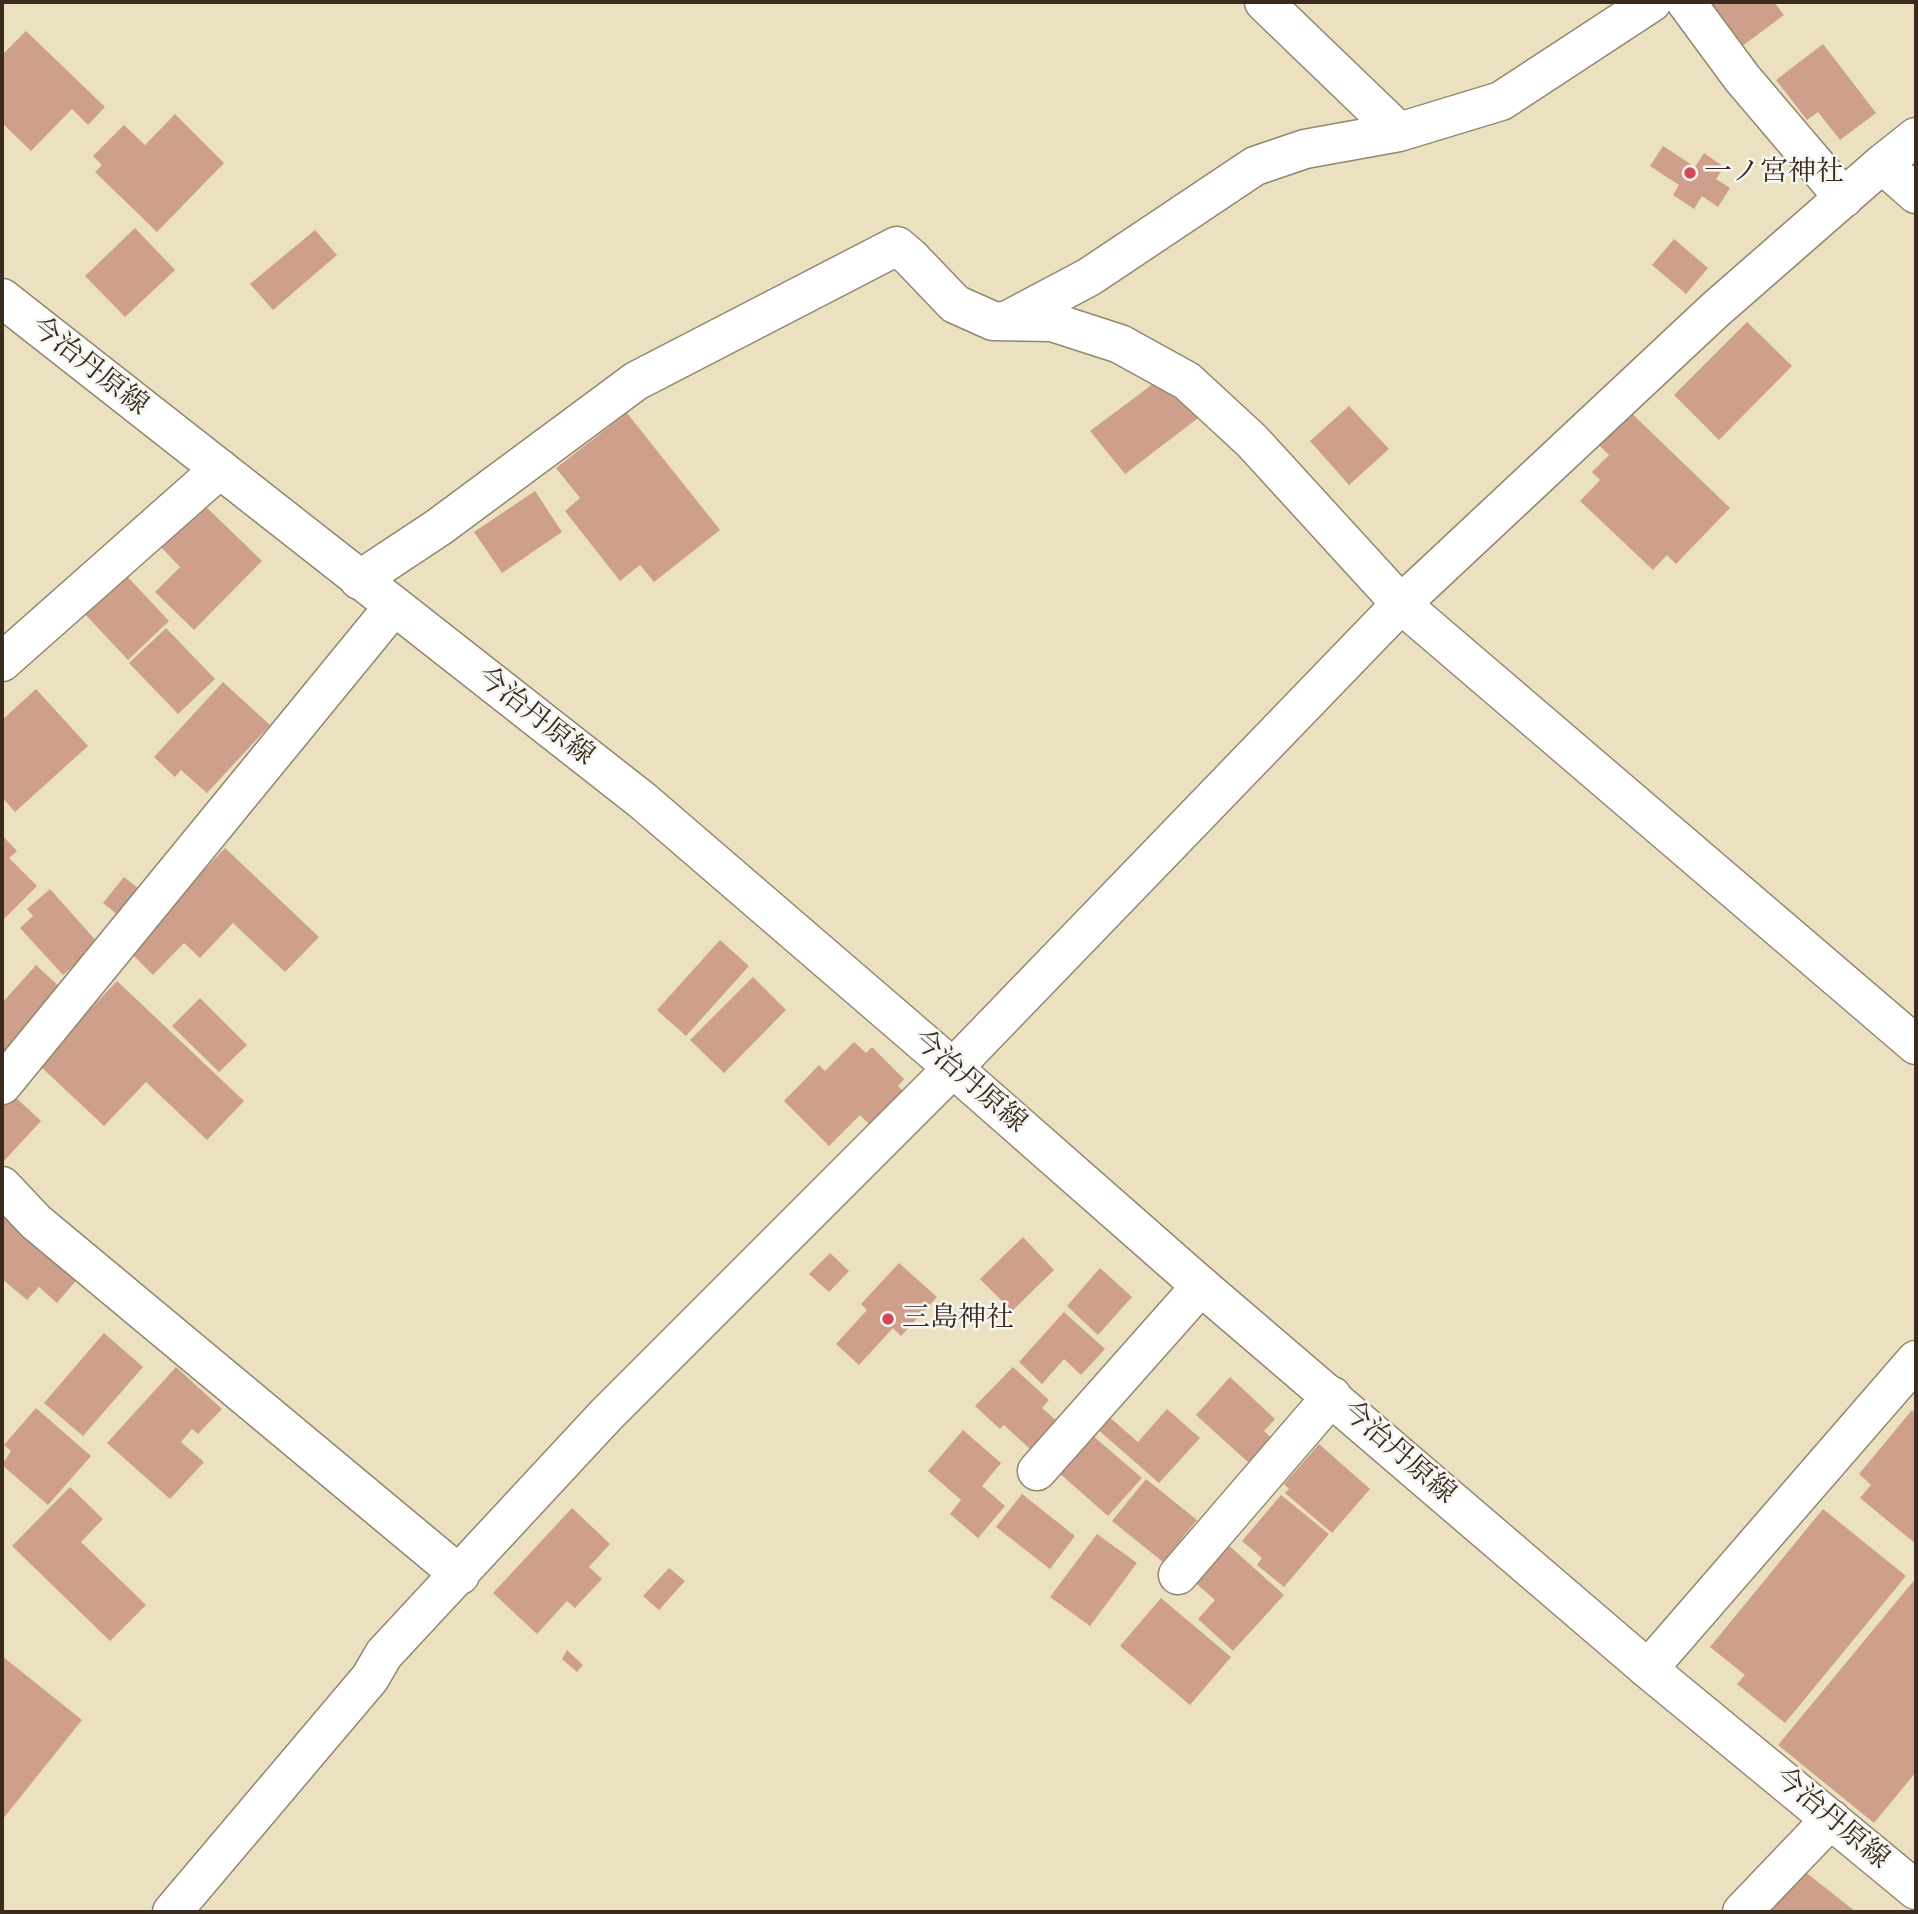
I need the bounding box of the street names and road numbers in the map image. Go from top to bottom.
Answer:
street label: 今治丹原線 [23,311,155,423]
street label: 今治丹原線 [469,661,601,773]
street label: 今治丹原線 [905,1023,1033,1141]
street label: 今治丹原線 [1334,1394,1462,1512]
street label: 今治丹原線 [1767,1761,1895,1877]

